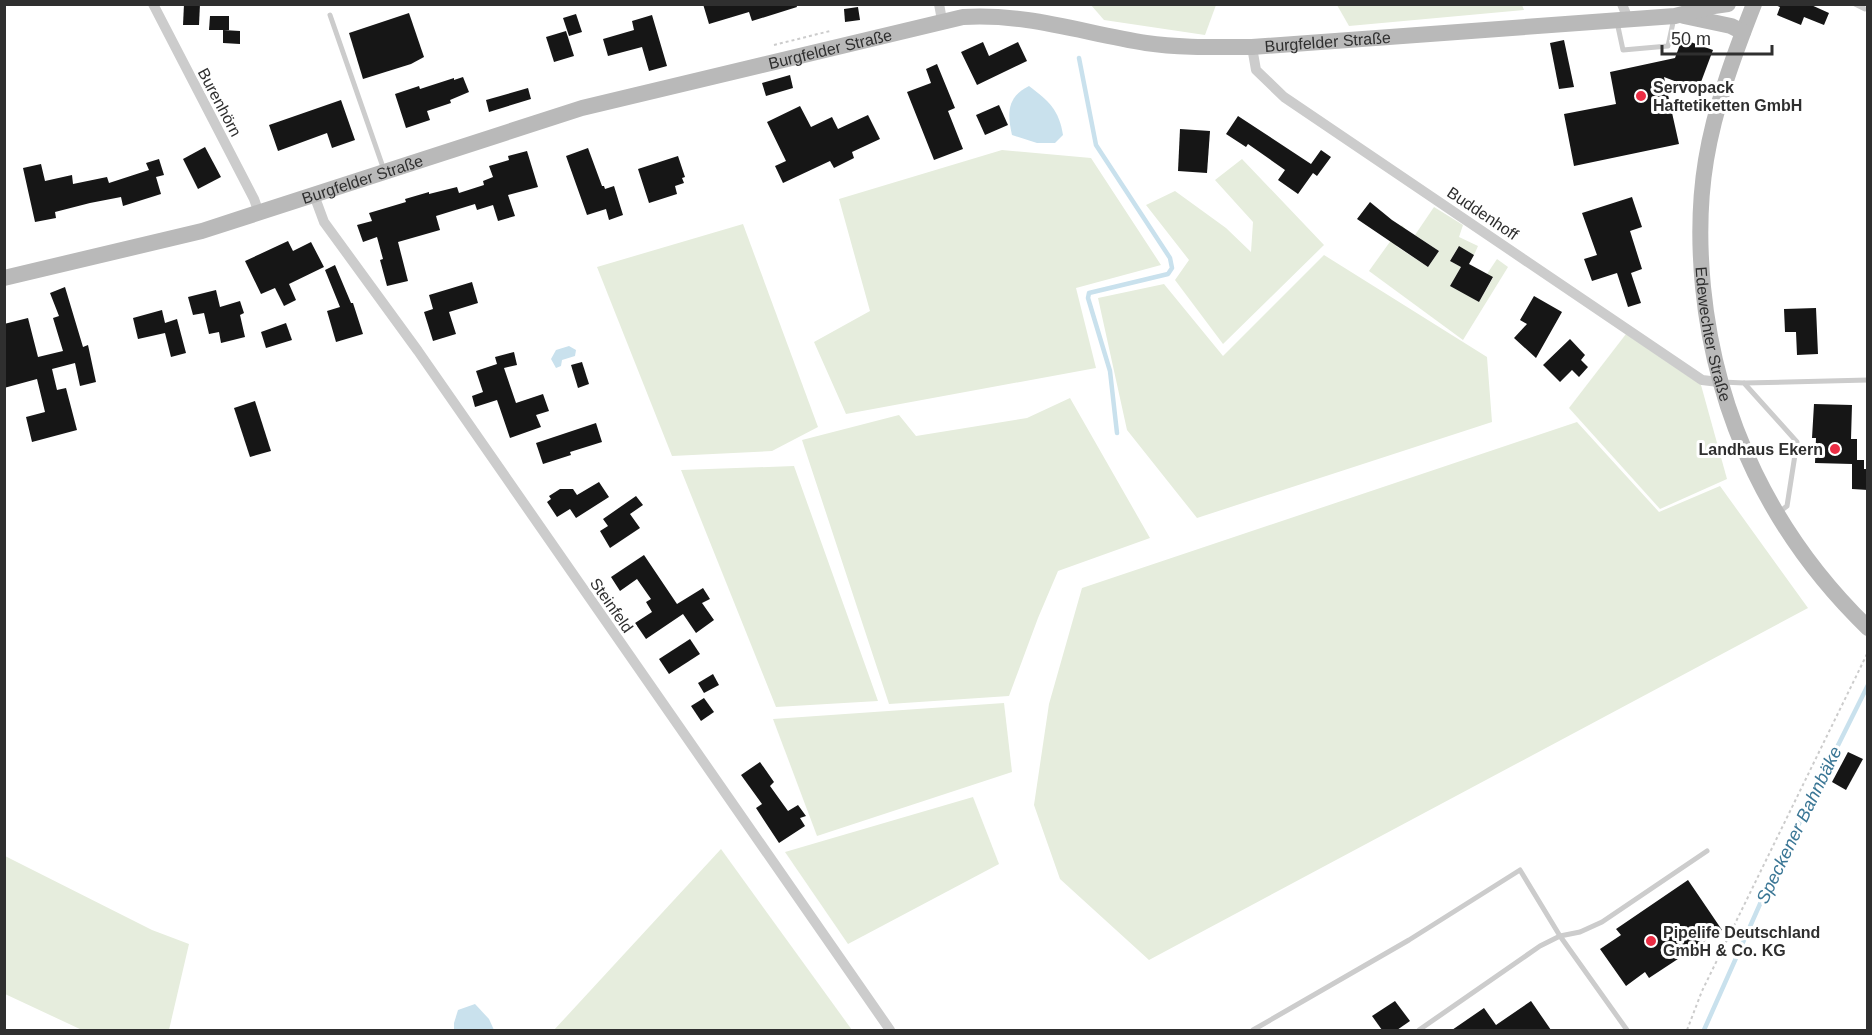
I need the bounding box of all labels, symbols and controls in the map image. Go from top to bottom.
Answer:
scale bar [1662,18,1772,56]
street label: Burgfelder Straße [767,26,894,72]
street label: Burgfelder Straße [1264,29,1391,55]
text: 50 m [1671,29,1711,49]
street label: Burenhörn [195,65,245,139]
place label: Servopack Haftetiketten GmbH [1653,79,1802,114]
marker: Servopack Haftetiketten GmbH [1634,89,1648,103]
street label: Burgfelder Straße [300,152,425,207]
street label: Buddenhoff [1444,184,1522,244]
street label: Edewechter Straße [1692,266,1734,404]
place label: Landhaus Ekern [1699,441,1823,458]
marker: Landhaus Ekern [1828,442,1842,456]
street label: Steinfeld [587,575,636,636]
water label: Speckener Bahnbäke [1752,743,1846,907]
place label: Pipelife Deutschland GmbH & Co. KG [1663,924,1820,959]
marker: Pipelife Deutschland GmbH & Co. KG [1644,934,1658,948]

